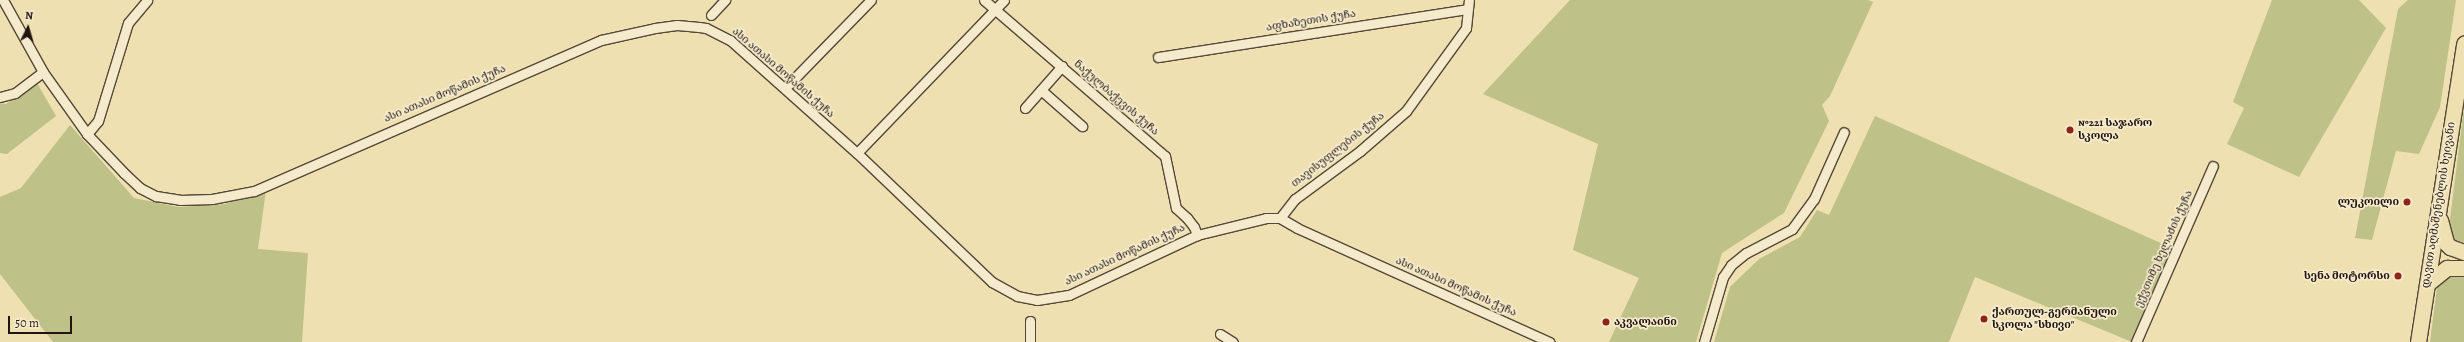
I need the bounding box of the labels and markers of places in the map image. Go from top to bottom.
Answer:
place label: №221 საჯარო სკოლა [2078,117,2152,143]
marker: №221 საჯარო სკოლა [2065,125,2075,135]
place label: ლუკოილი [2338,195,2399,209]
marker: ლუკოილი [2402,197,2412,207]
place label: სენა მოტორსი [2304,269,2390,283]
marker: სენა მოტორსი [2393,271,2403,281]
place label: ქართულ-გერმანული სკოლა "სხივი" [1992,306,2117,332]
marker: ქართულ-გერმანული სკოლა "სხივი" [1979,314,1989,324]
place label: აკვალაინი [1614,315,1677,329]
marker: აკვალაინი [1601,317,1611,327]

